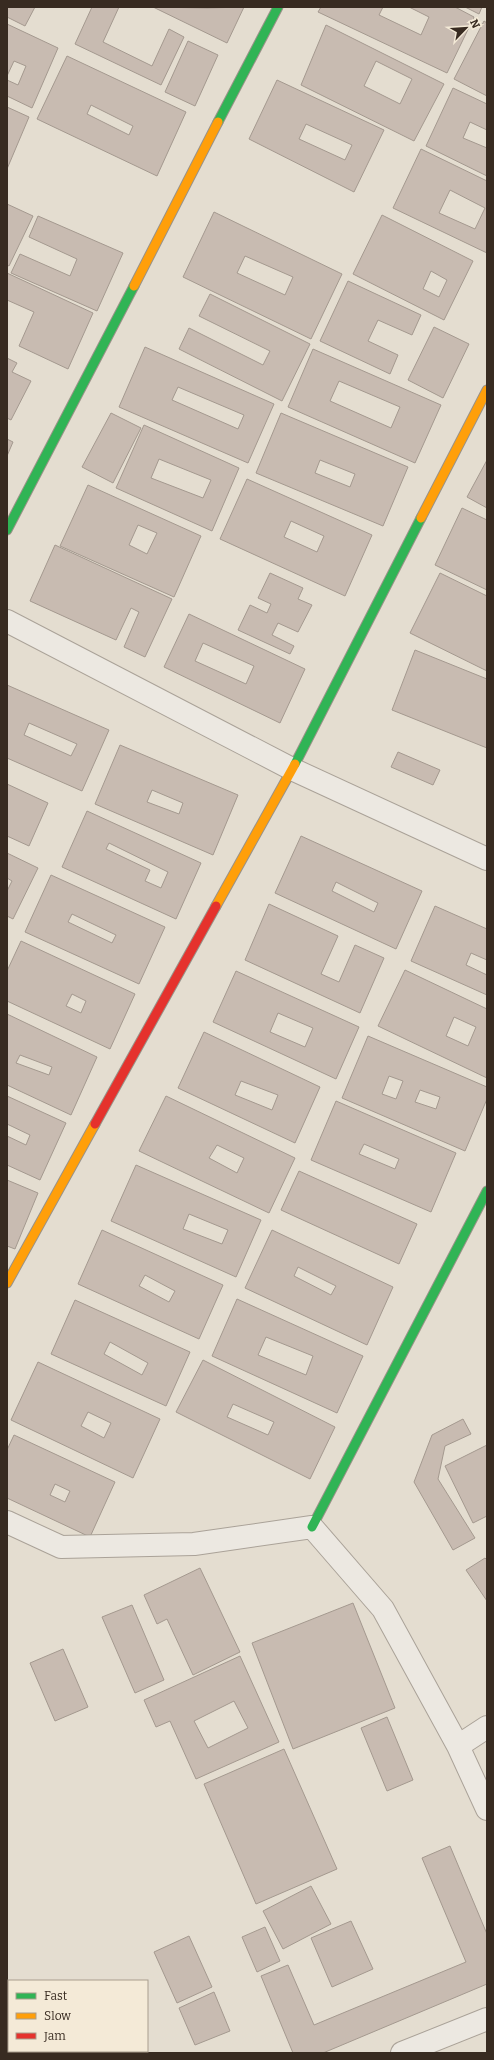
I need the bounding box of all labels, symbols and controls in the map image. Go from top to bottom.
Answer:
north arrow [446,8,486,48]
text: N [467,17,483,31]
legend [8,1980,148,2052]
text: Fast [44,1989,68,2003]
text: Slow [44,2009,71,2023]
text: Jam [43,2029,66,2043]

